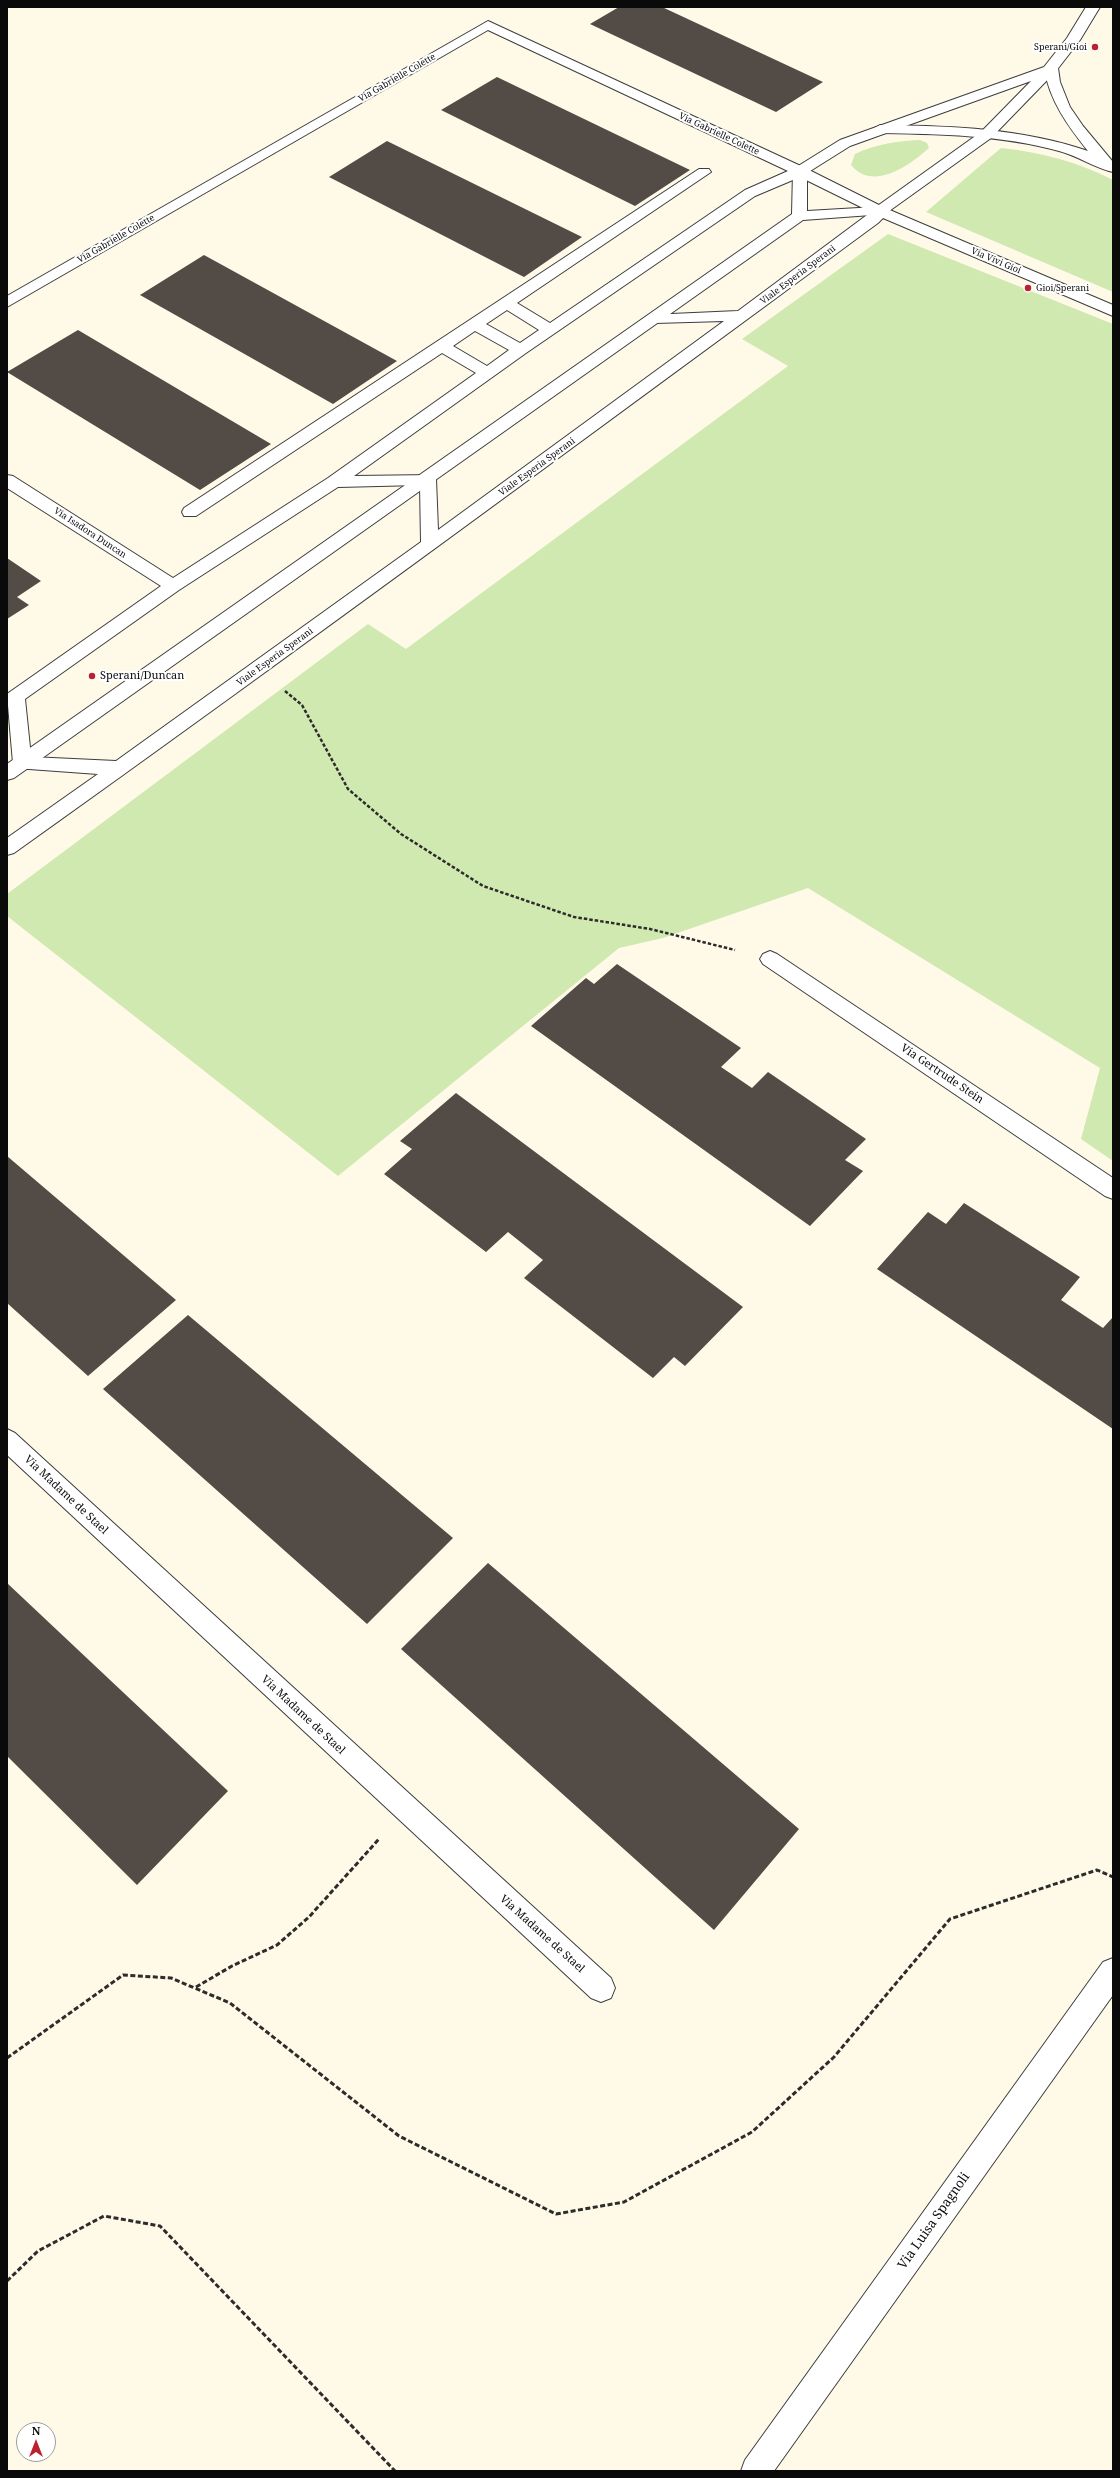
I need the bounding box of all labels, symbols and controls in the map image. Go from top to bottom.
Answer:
place label: Sperani/Gioi [1034,42,1087,52]
marker: Sperani/Gioi [1090,42,1100,52]
street label: Via Gabrielle Colette [356,51,438,105]
street label: Via Gabrielle Colette [677,111,761,157]
street label: Via Gabrielle Colette [75,212,157,266]
street label: Viale Esperia Sperani [758,243,838,307]
street label: Via Vivi Gioi [969,246,1023,276]
marker: Gioi/Sperani [1023,283,1033,293]
place label: Gioi/Sperani [1036,283,1089,293]
street label: Viale Esperia Sperani [497,436,577,498]
street label: Via Isadora Duncan [52,506,128,560]
street label: Viale Esperia Sperani [235,626,315,688]
place label: Sperani/Duncan [100,669,184,683]
marker: Sperani/Duncan [87,671,97,681]
street label: Via Gertrude Stein [898,1041,986,1107]
street label: Via Madame de Stael [21,1453,111,1537]
street label: Via Madame de Stael [258,1673,348,1757]
street label: Via Madame de Stael [497,1892,587,1976]
street label: Via Luisa Spagnoli [895,2170,973,2272]
north arrow [16,2422,56,2462]
text: N [32,2423,40,2438]

